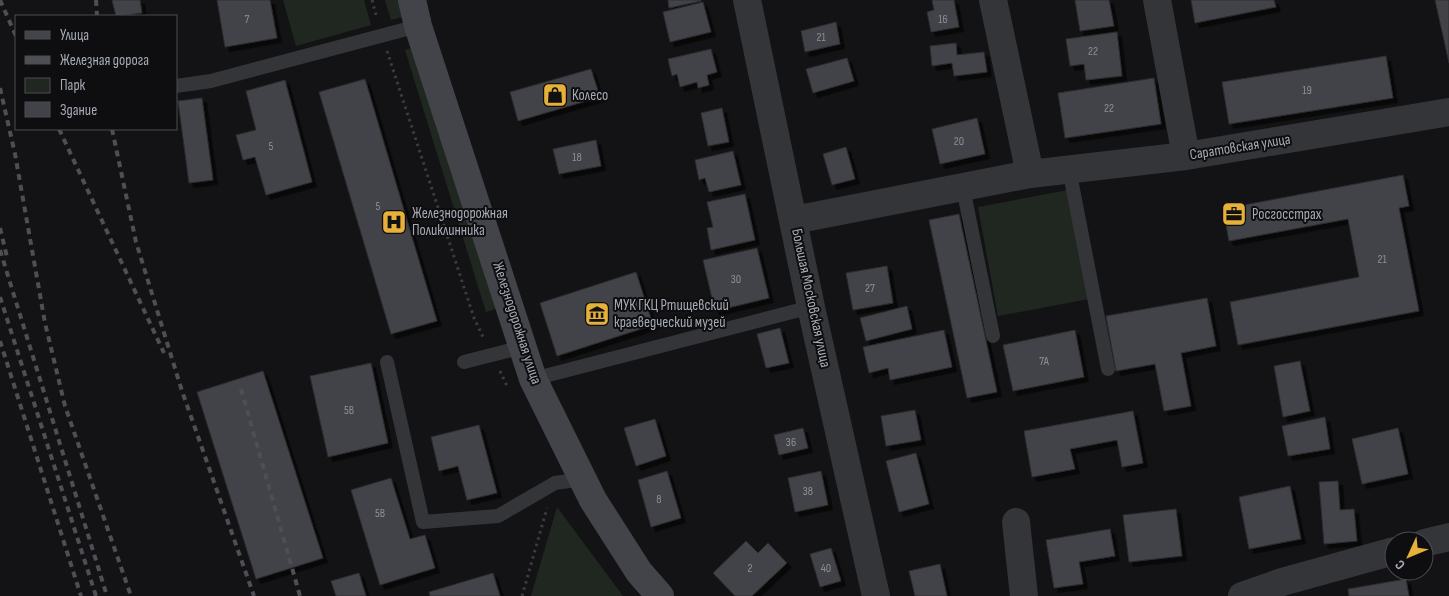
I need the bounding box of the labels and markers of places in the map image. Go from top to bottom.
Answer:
shop icon: Колесо [542,82,568,108]
place label: Колесо [572,86,608,105]
office icon: Росгосстрах [1221,201,1247,227]
place label: Железнодорожная Поликлинника [412,204,508,240]
place label: Росгосстрах [1252,205,1322,224]
hospital icon: Железнодорожная Поликлинника [381,209,407,235]
place label: МУК ГКЦ Ртищевский краеведческий музей [614,296,729,332]
museum icon: МУК ГКЦ Ртищевский краеведческий музей [584,301,610,327]

